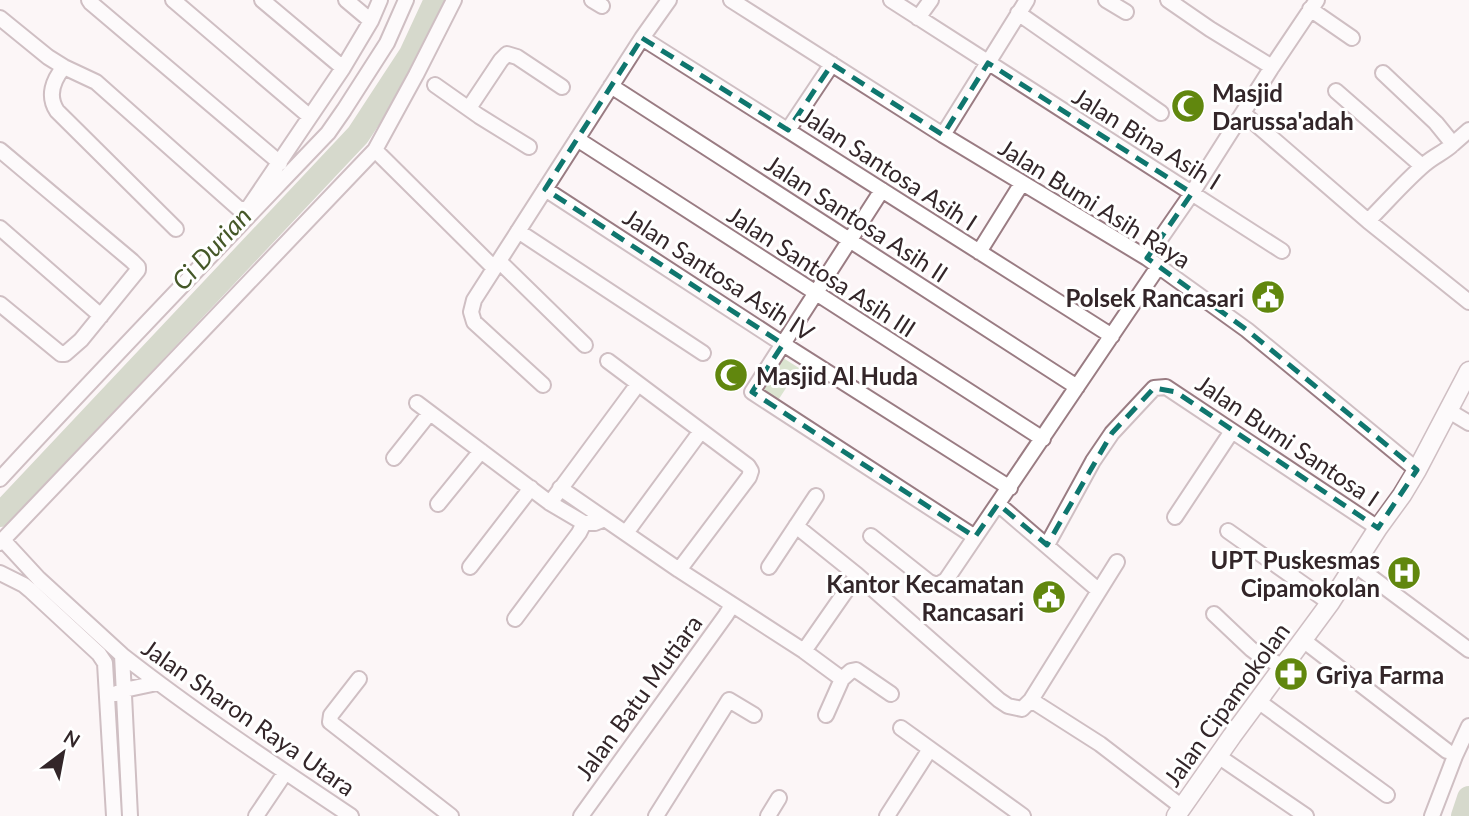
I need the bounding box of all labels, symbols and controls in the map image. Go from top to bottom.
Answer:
place label: Masjid Darussa'adah [1212,78,1354,135]
street label: Jalan Bina Asih I [1068,81,1226,195]
mosque icon: Masjid Darussa'adah [1169,87,1207,125]
street label: Jalan Santosa Asih I [795,100,983,236]
street label: Jalan Bumi Asih Raya [994,132,1196,274]
street label: Jalan Santosa Asih II [760,148,954,288]
street label: Jalan Santosa Asih III [722,199,922,343]
water label: Ci Durian [164,200,258,296]
street label: Jalan Santosa Asih IV [618,202,820,347]
public building icon: Polsek Rancasari [1249,278,1287,316]
place label: Polsek Rancasari [1065,283,1244,312]
mosque icon: Masjid Al Huda [712,356,750,394]
place label: Masjid Al Huda [756,361,918,390]
street label: Jalan Bumi Santosa I [1191,368,1385,512]
place label: UPT Puskesmas Cipamokolan [1211,545,1380,602]
hospital icon: UPT Puskesmas Cipamokolan [1385,554,1423,592]
place label: Kantor Kecamatan Rancasari [826,569,1024,626]
public building icon: Kantor Kecamatan Rancasari [1030,578,1068,616]
street label: Jalan Batu Mutiara [568,609,708,785]
street label: Jalan Cipamokolan [1157,616,1295,792]
street label: Jalan Sharon Raya Utara [137,632,361,802]
pharmacy icon: Griya Farma [1272,655,1310,693]
place label: Griya Farma [1316,660,1444,689]
north arrow [28,718,98,788]
text: N [60,725,85,752]

